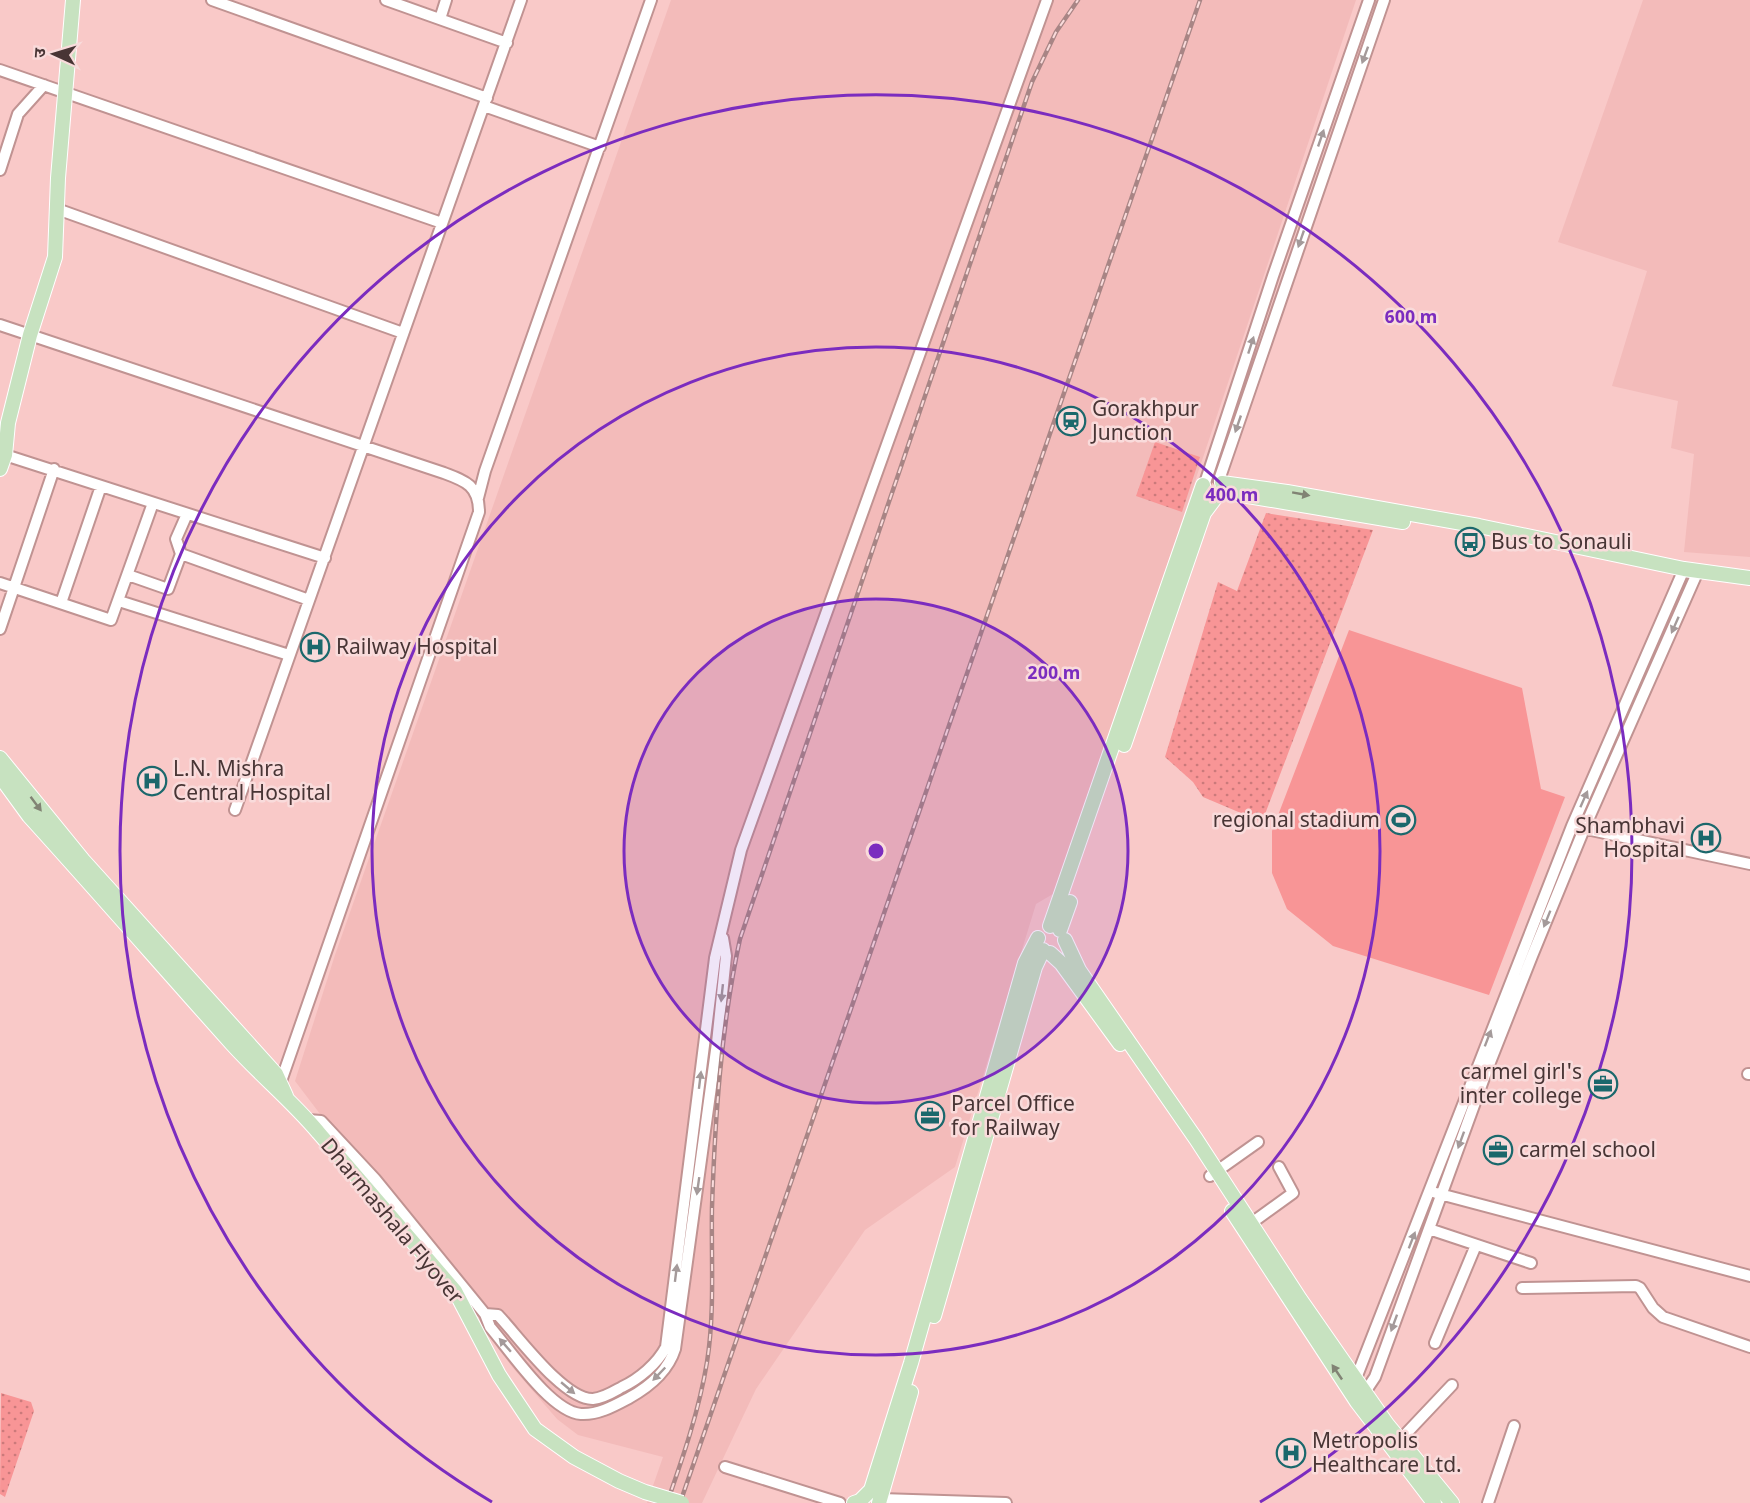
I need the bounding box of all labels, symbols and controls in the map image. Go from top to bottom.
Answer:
north arrow [24,24,84,84]
one-way arrow [1360,46,1369,64]
text: उ [31,47,52,59]
one-way arrow [1317,129,1327,147]
one-way arrow [1296,230,1305,248]
text: 600 m [1385,307,1437,330]
one-way arrow [1247,336,1256,354]
place label: Gorakhpur Junction [1090,397,1199,449]
station icon: Gorakhpur Junction [1055,405,1087,437]
one-way arrow [1233,415,1243,433]
text: 400 m [1206,485,1258,508]
one-way arrow [1291,490,1310,499]
bus stop icon: Bus to Sonauli [1454,526,1486,558]
place label: Bus to Sonauli [1491,530,1632,558]
one-way arrow [1670,616,1680,634]
hospital icon: Railway Hospital [299,631,331,663]
place label: Railway Hospital [336,635,498,663]
text: 200 m [1028,663,1080,686]
place label: L.N. Mishra Central Hospital [173,757,331,809]
hospital icon: L.N. Mishra Central Hospital [136,765,168,797]
one-way arrow [1580,790,1589,807]
one-way arrow [29,796,41,811]
sports icon: regional stadium [1385,804,1417,836]
place label: regional stadium [1213,808,1380,836]
place label: Shambhavi Hospital [1575,814,1685,866]
hospital icon: Shambhavi Hospital [1690,822,1722,854]
centre of rings [866,841,886,861]
one-way arrow [1542,911,1552,929]
one-way arrow [717,983,727,1002]
one-way arrow [1484,1029,1494,1047]
place label: carmel girl's inter college [1460,1060,1582,1112]
office icon: carmel girl's inter college [1587,1068,1619,1100]
one-way arrow [695,1070,705,1089]
place label: Parcel Office for Railway [951,1092,1075,1144]
office icon: Parcel Office for Railway [914,1100,946,1132]
one-way arrow [1456,1131,1466,1149]
street label: Dharmashala Flyover [313,1134,468,1311]
office icon: carmel school [1482,1134,1514,1166]
place label: carmel school [1519,1138,1656,1166]
one-way arrow [693,1177,702,1196]
one-way arrow [1407,1231,1417,1249]
one-way arrow [671,1264,681,1283]
one-way arrow [1389,1314,1398,1332]
one-way arrow [499,1338,512,1353]
one-way arrow [1331,1363,1342,1380]
one-way arrow [652,1367,666,1382]
one-way arrow [560,1381,576,1394]
place label: Metropolis Healthcare Ltd. [1312,1429,1462,1481]
hospital icon: Metropolis Healthcare Ltd. [1275,1437,1307,1469]

